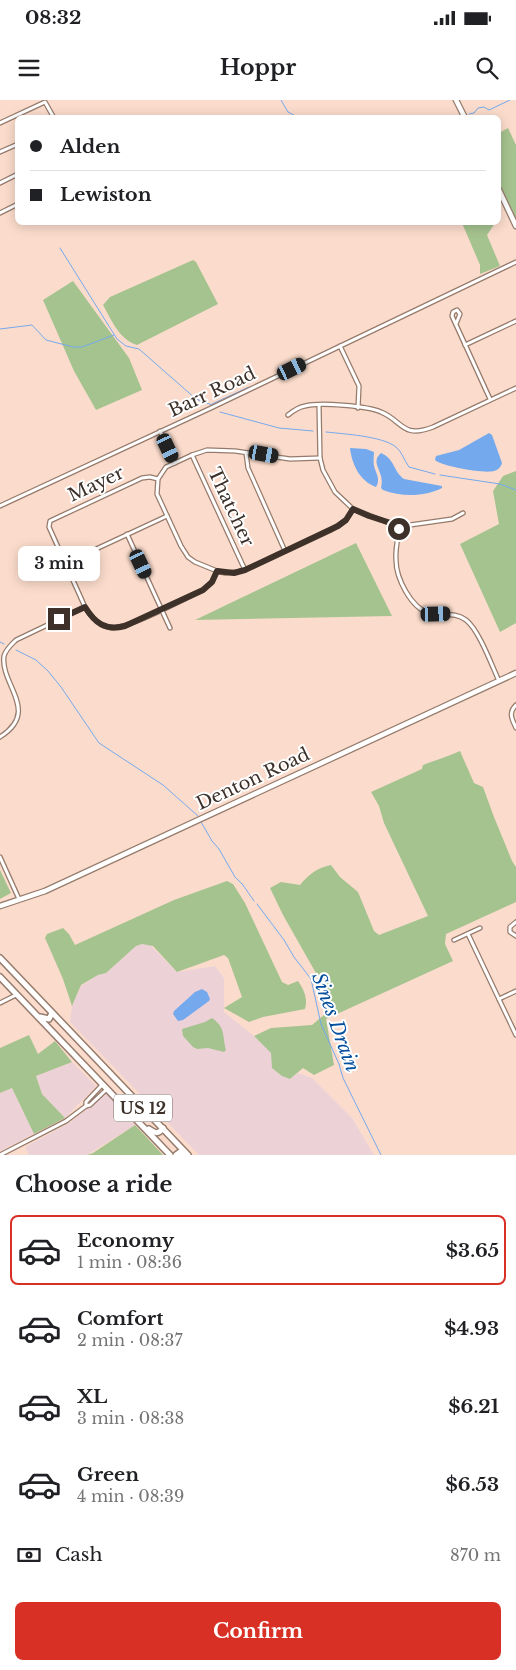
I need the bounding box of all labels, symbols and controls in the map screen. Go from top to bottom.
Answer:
text: 08:32 [25,6,81,29]
icon: menu [15,54,43,82]
text: Hoppr [220,54,296,81]
icon: search [473,54,501,82]
text: Alden [60,135,120,158]
text: Lewiston [60,183,151,206]
car [275,356,308,382]
street label: Barr Road [165,362,259,422]
car [154,431,181,465]
car [247,444,280,464]
street label: Mayer [65,461,128,506]
street label: Thatcher [203,464,259,550]
route start [388,518,410,540]
callout: 3 min [18,546,100,582]
car [127,547,154,581]
text: 3 min [34,553,84,573]
car [420,606,451,622]
route end [48,608,70,630]
street label: Denton Road [193,743,313,815]
water label: Sines Drain [307,969,364,1075]
road number: US 12 [114,1094,172,1121]
text: Choose a ride [15,1171,172,1198]
icon: car [17,1228,62,1273]
text: Economy [77,1229,174,1252]
text: $3.65 [446,1239,499,1262]
text: 1 min · 08:36 [77,1252,182,1272]
icon: car [17,1306,62,1351]
text: Comfort [77,1307,164,1330]
text: $4.93 [444,1317,499,1340]
text: 2 min · 08:37 [77,1330,182,1350]
icon: car [17,1384,62,1429]
text: XL [77,1385,107,1408]
text: $6.21 [448,1395,499,1418]
text: 3 min · 08:38 [77,1408,184,1428]
icon: car [17,1462,62,1507]
text: Green [77,1463,139,1486]
text: $6.53 [446,1473,499,1496]
text: 4 min · 08:39 [77,1486,184,1506]
icon: cash [15,1541,43,1569]
text: Cash [55,1543,102,1566]
text: 870 m [450,1545,501,1565]
button: Confirm [15,1602,501,1660]

